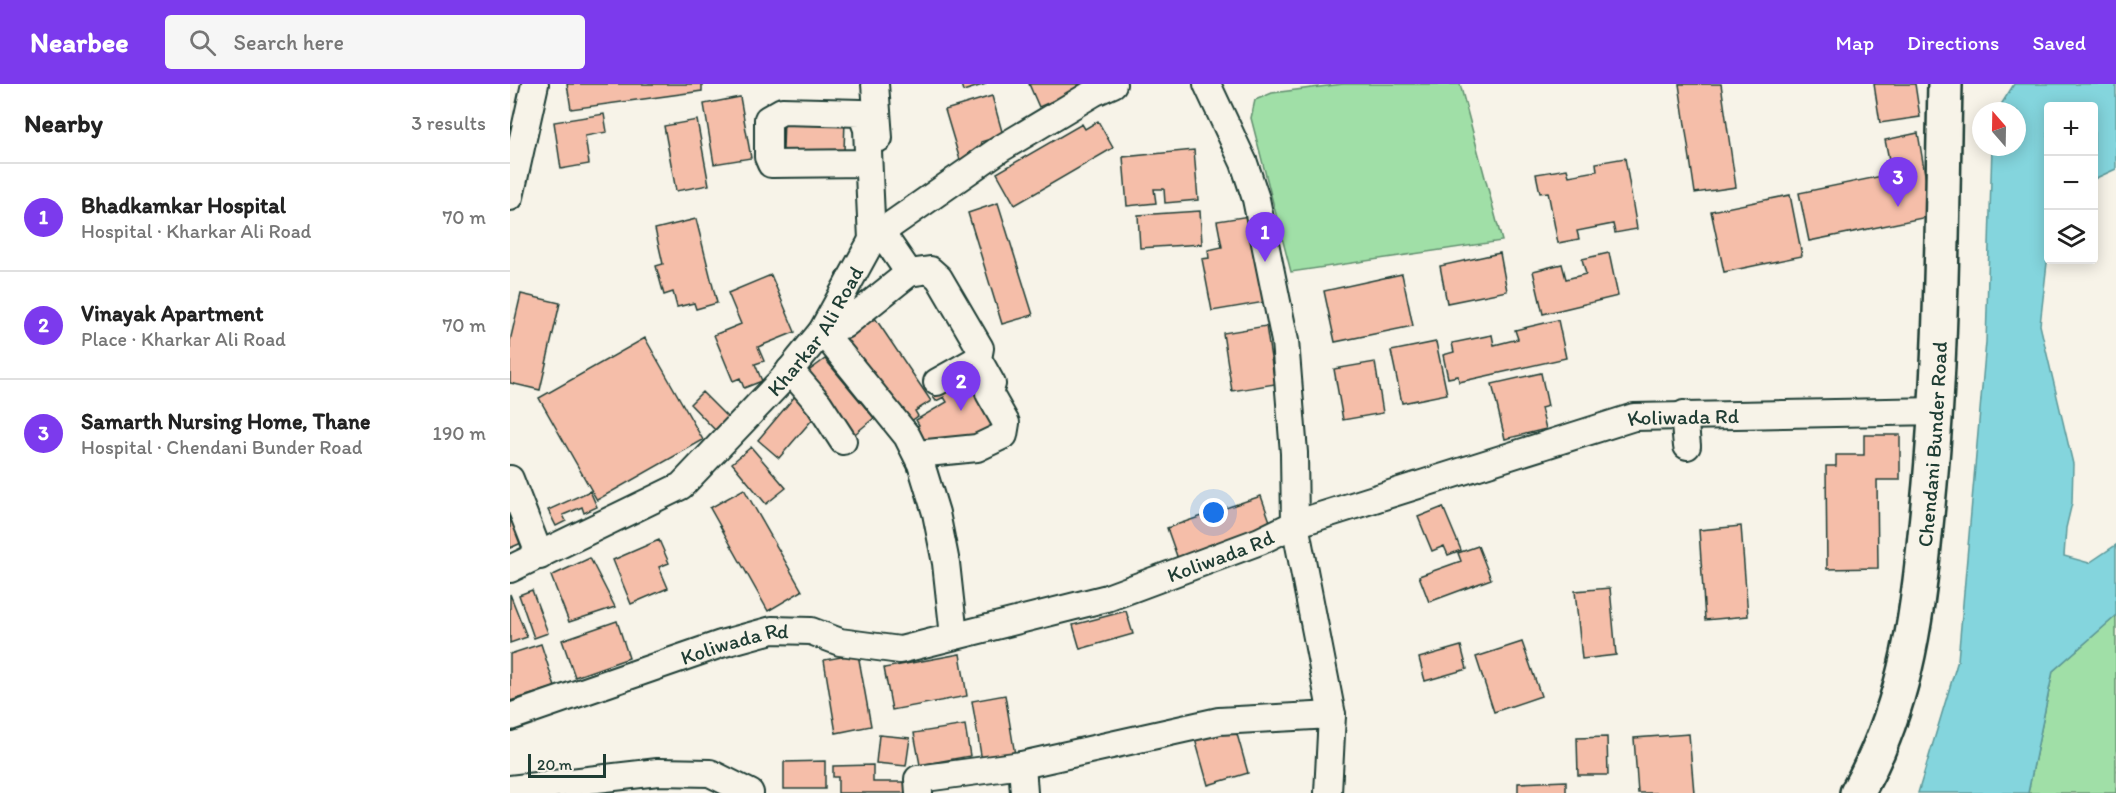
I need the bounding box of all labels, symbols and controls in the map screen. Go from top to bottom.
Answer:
search box [165,15,585,69]
text: Nearbee [30,25,129,59]
icon: search [186,26,219,59]
text: Search here [234,29,344,56]
text: Map [1836,30,1874,55]
text: Directions [1907,30,1999,55]
text: Saved [2032,30,2086,55]
north arrow [1972,102,2026,156]
map controls [2044,102,2098,264]
button: + [2044,102,2098,156]
text: Nearby [24,107,103,139]
text: 3 results [411,111,486,135]
button: − [2044,156,2098,210]
pin: 3 [1878,158,1918,207]
text: Bhadkamkar Hospital [81,192,286,219]
text: 1 [39,205,48,229]
text: 70 m [442,205,486,229]
button: layers [2044,210,2098,264]
pin: 1 [1246,212,1284,262]
text: Hospital · Kharkar Ali Road [81,219,311,243]
street label: Kharkar Ali Road [761,261,868,401]
text: Vinayak Apartment [81,300,264,327]
text: 2 [38,313,49,337]
text: 70 m [442,313,486,337]
text: Place · Kharkar Ali Road [81,327,286,351]
street label: Chendani Bunder Road [1911,341,1951,548]
pin: 2 [942,362,980,411]
street label: Koliwada Rd [1624,402,1740,431]
text: Samarth Nursing Home, Thane [81,408,370,435]
text: 3 [38,421,49,445]
text: 190 m [433,421,486,445]
text: Hospital · Chendani Bunder Road [81,435,363,459]
your location [1199,498,1228,527]
street label: Koliwada Rd [1163,524,1278,587]
street label: Koliwada Rd [677,617,790,670]
scale bar [528,751,606,778]
text: 20 m [537,755,572,774]

